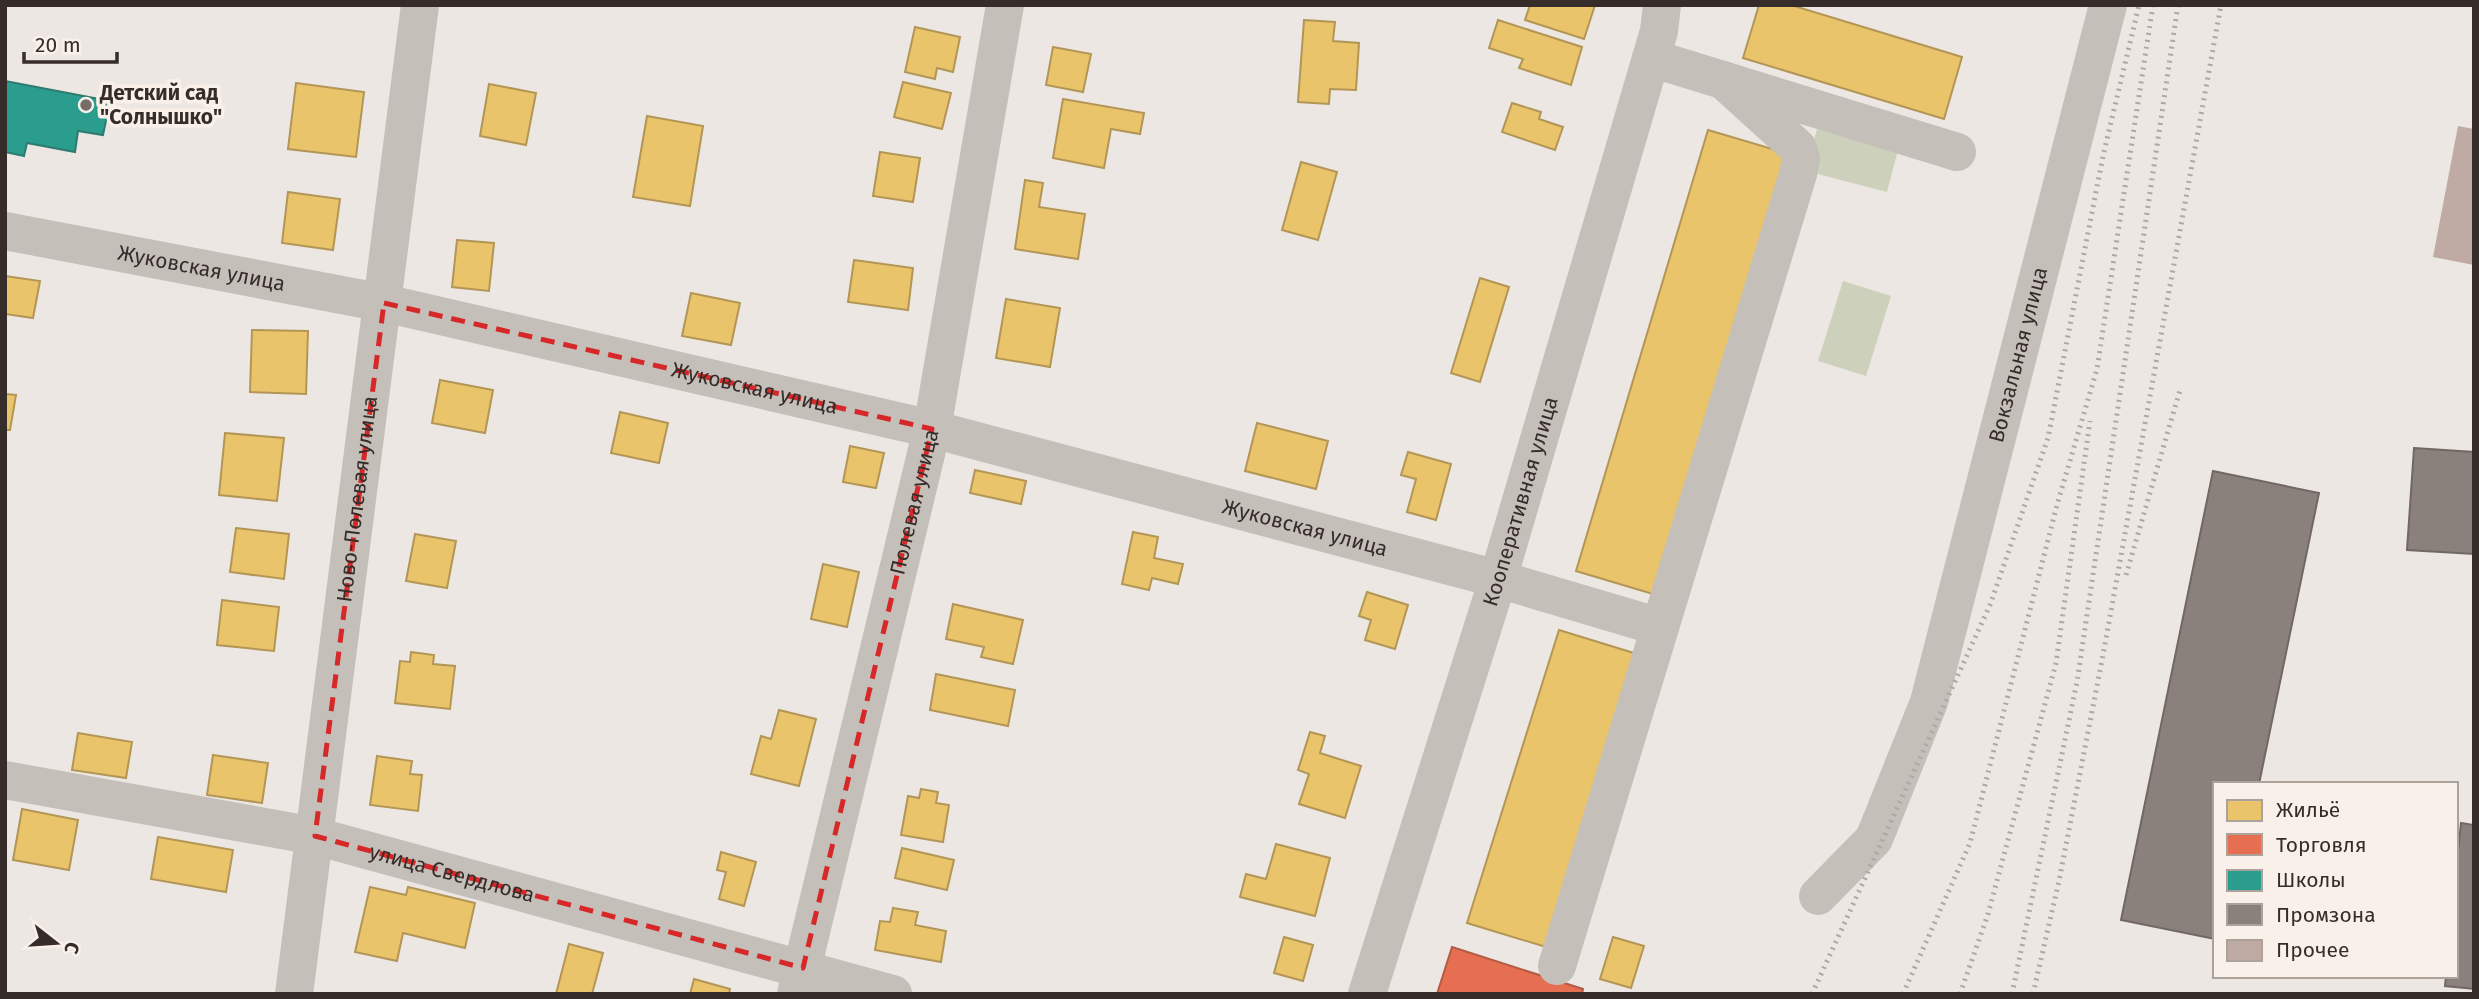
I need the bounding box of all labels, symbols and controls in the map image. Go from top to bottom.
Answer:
scale bar [24,21,117,65]
text: 20 m [35,32,81,58]
place label: Детский сад "Солнышко" [99,80,222,130]
marker: Детский сад "Солнышко" [78,97,94,113]
street label: Жуковская улица [116,240,287,297]
street label: Вокзальная улица [1983,264,2053,445]
street label: Жуковская улица [669,356,840,420]
street label: Ново-Полевая улица [331,394,383,604]
street label: Кооперативная улица [1477,394,1564,609]
street label: Полевая улица [884,427,944,577]
street label: Жуковская улица [1220,494,1391,562]
legend [2213,782,2458,978]
text: Жильё [2276,797,2340,823]
text: Торговля [2276,832,2367,858]
street label: улица Свердлова [366,838,538,908]
text: Школы [2276,867,2346,893]
text: Промзона [2276,902,2376,928]
north arrow [21,908,91,978]
text: Прочее [2276,937,2349,963]
text: С [59,939,84,956]

